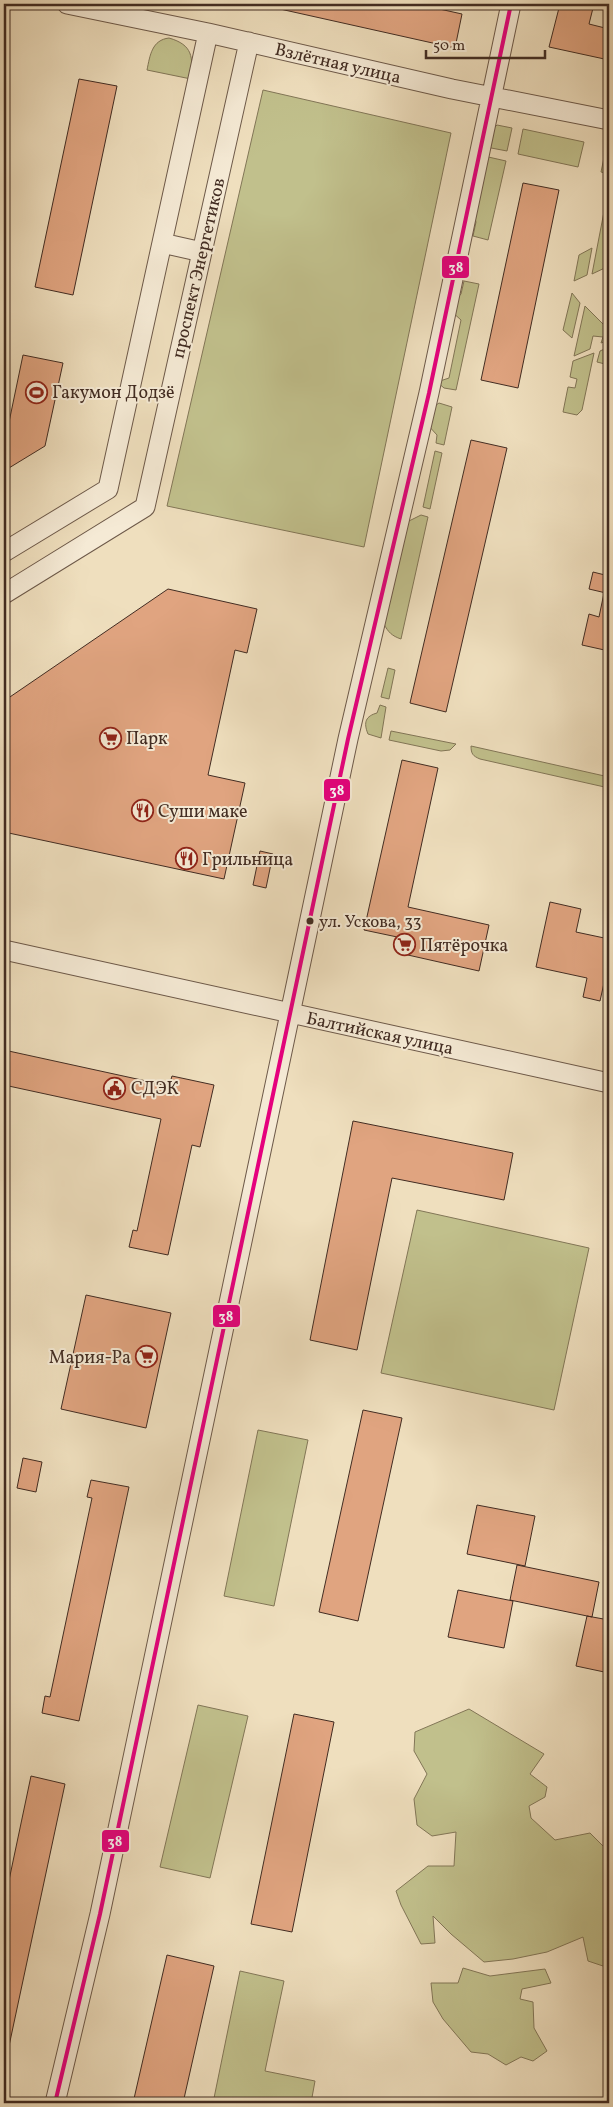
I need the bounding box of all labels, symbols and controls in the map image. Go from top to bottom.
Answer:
scale bar [426,28,544,60]
text: 50 m [433,36,465,57]
street label: Взлётная улица [272,38,403,91]
street label: проспект Энергетиков [167,176,232,361]
line badge: 38 [441,255,470,279]
text: 38 [449,259,463,278]
sports icon: Гакумон Додзё [24,380,48,404]
place label: Гакумон Додзё [52,381,174,406]
supermarket icon: Парк [98,726,122,750]
place label: Парк [126,727,168,752]
line badge: 38 [323,778,351,802]
text: 38 [330,782,344,801]
restaurant icon: Суши маке [130,799,154,823]
place label: Суши маке [158,800,247,825]
restaurant icon: Грильница [174,847,198,871]
place label: Грильница [202,848,293,873]
place label: ул. Ускова, 33 [319,911,421,934]
marker: ул. Ускова, 33 [305,916,315,926]
supermarket icon: Пятёрочка [392,933,416,957]
place label: Пятёрочка [420,934,508,959]
street label: Балтийская улица [304,1007,456,1062]
public building icon: СДЭК [103,1076,127,1100]
place label: СДЭК [131,1077,179,1102]
line badge: 38 [212,1304,241,1328]
text: 38 [219,1308,233,1327]
supermarket icon: Мария-Ра [135,1345,159,1369]
place label: Мария-Ра [49,1346,131,1371]
line badge: 38 [101,1829,130,1853]
text: 38 [108,1833,122,1852]

